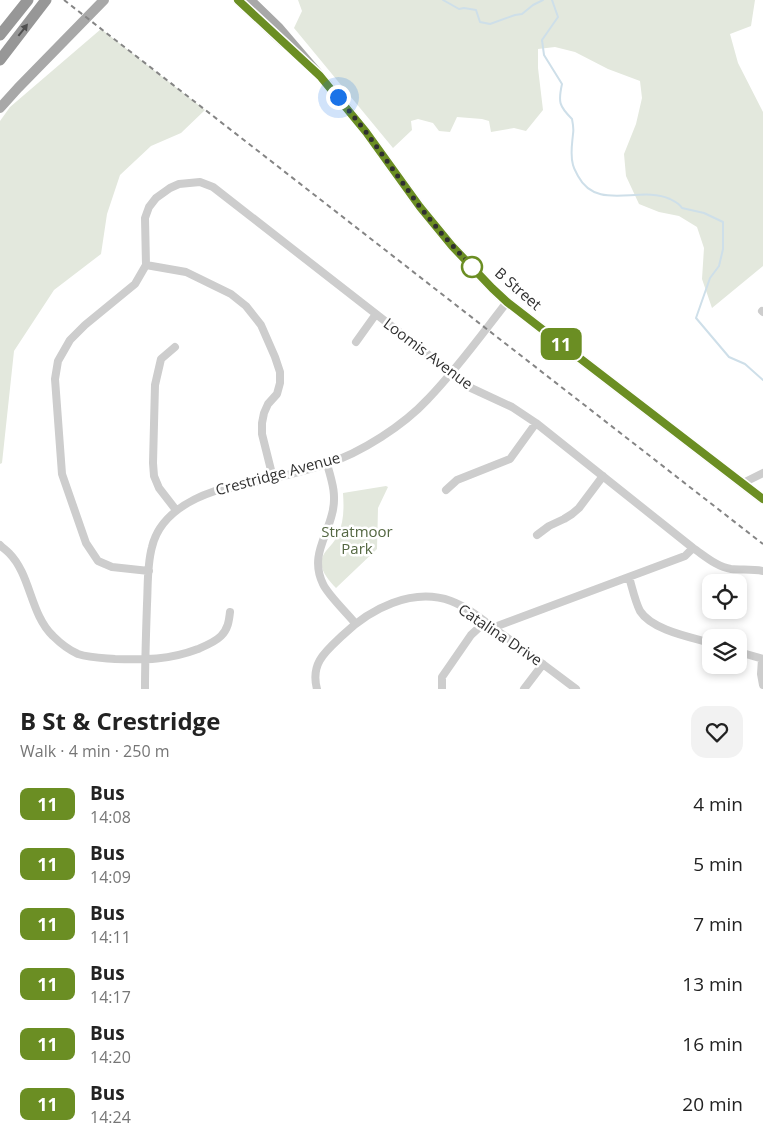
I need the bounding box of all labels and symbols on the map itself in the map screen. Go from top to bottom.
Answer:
one-way arrow [18,23,28,37]
your location [326,85,351,110]
unlabelled marker [461,256,483,278]
street label: B Street [491,262,546,314]
street label: Loomis Avenue [380,313,477,393]
line badge: 11 [538,328,584,360]
street label: Crestridge Avenue [213,447,342,499]
park label: Stratmoor Park [321,521,393,558]
street label: Catalina Drive [455,599,546,670]

